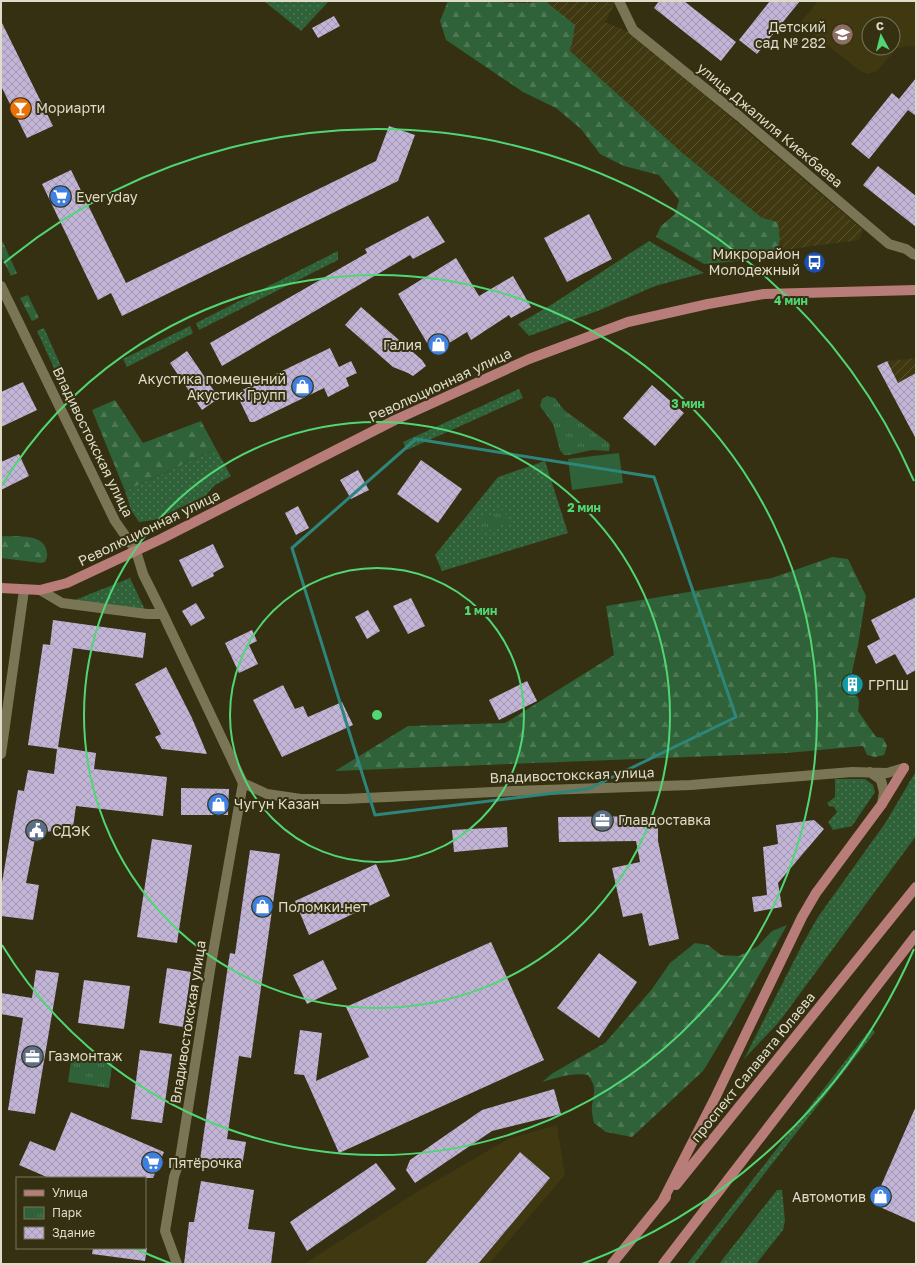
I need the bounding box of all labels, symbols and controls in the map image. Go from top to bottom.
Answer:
north arrow [861,16,901,56]
place label: Детский сад № 282 [755,18,826,51]
text: С [875,19,885,33]
school or university icon: Детский сад № 282 [829,22,855,48]
street label: улица Джалиля Киекбаева [694,59,847,191]
bar icon: Мориарти [8,95,34,121]
place label: Мориарти [36,99,105,116]
supermarket icon: Everyday [48,184,74,210]
place label: Everyday [76,188,138,205]
place label: Микрорайон Молодежный [708,245,800,278]
bus stop icon: Микрорайон Молодежный [802,249,828,275]
text: 4 мин [774,293,808,308]
shop icon: Галия [425,332,451,358]
place label: Галия [383,336,422,353]
street label: Революционная улица [366,344,514,425]
street label: Владивостокская улица [50,364,137,520]
place label: Акустика помещений Акустик Групп [138,370,286,403]
shop icon: Акустика помещений Акустик Групп [289,374,315,400]
text: 3 мин [671,396,705,411]
street label: Революционная улица [75,486,222,569]
text: 2 мин [567,500,601,515]
text: 1 мин [465,603,497,618]
building icon: ГРПШ [839,672,865,698]
place label: ГРПШ [868,676,909,693]
centre of rings [370,708,384,722]
street label: Владивостокская улица [489,763,655,786]
shop icon: Чугун Казан [205,791,231,817]
place label: Чугун Казан [234,795,319,812]
office icon: Главдоставка [589,807,615,833]
place label: Главдоставка [618,811,711,828]
public building icon: СДЭК [23,818,49,844]
place label: СДЭК [52,822,91,839]
shop icon: Поломки.нет [250,894,276,920]
place label: Поломки.нет [278,898,368,915]
street label: Владивостокская улица [166,939,209,1105]
street label: проспект Салавата Юлаева [687,988,818,1145]
office icon: Газмонтаж [20,1043,46,1069]
place label: Газмонтаж [48,1047,122,1064]
supermarket icon: Пятёрочка [139,1150,165,1176]
place label: Пятёрочка [168,1154,242,1171]
legend [16,1177,146,1249]
shop icon: Автомотив [868,1184,894,1210]
text: Улица [52,1185,88,1200]
place label: Автомотив [792,1188,866,1205]
text: Парк [52,1205,82,1220]
text: Здание [52,1225,95,1240]

